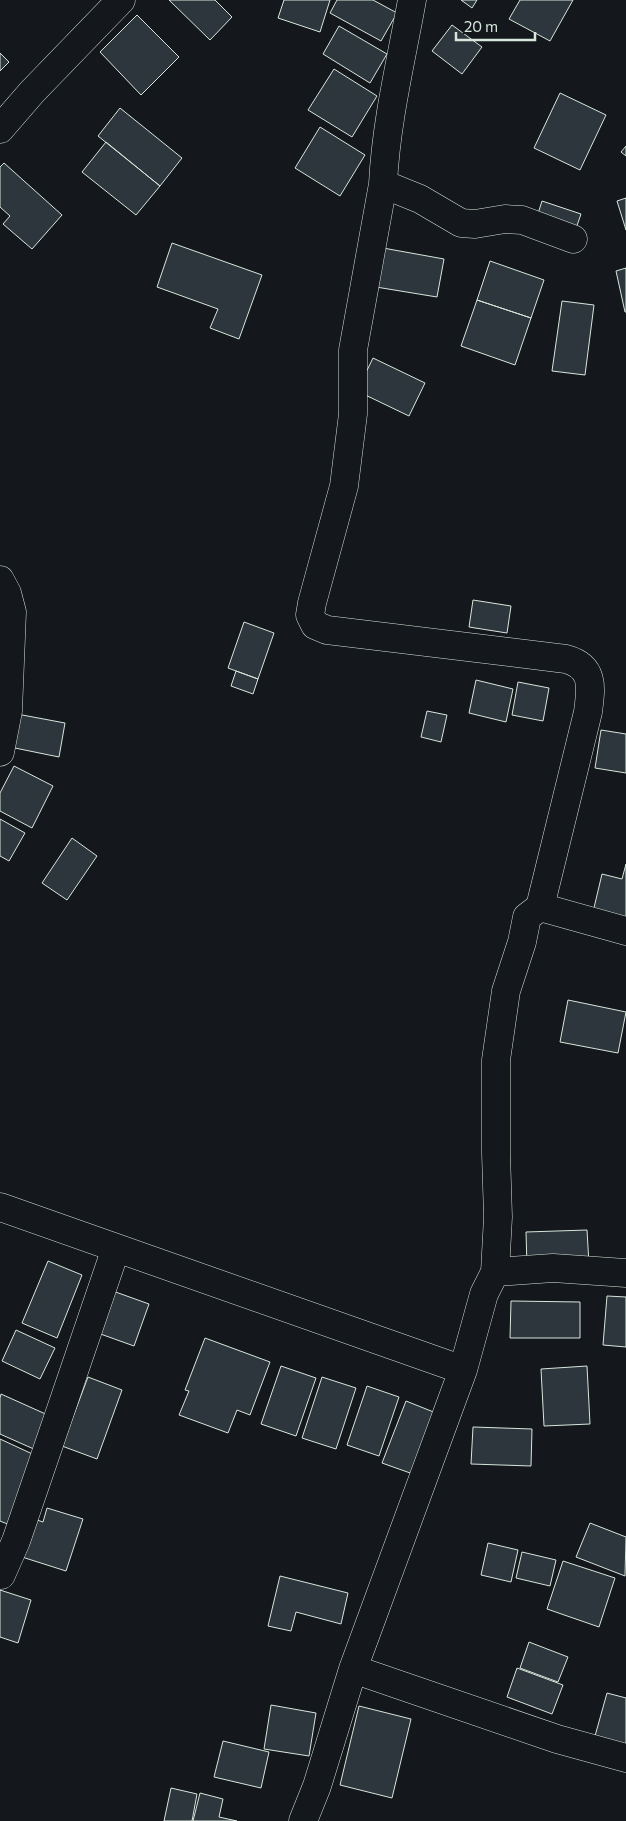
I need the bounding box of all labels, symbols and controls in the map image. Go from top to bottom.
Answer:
scale bar [456,10,535,42]
text: 20 m [464,17,498,35]

